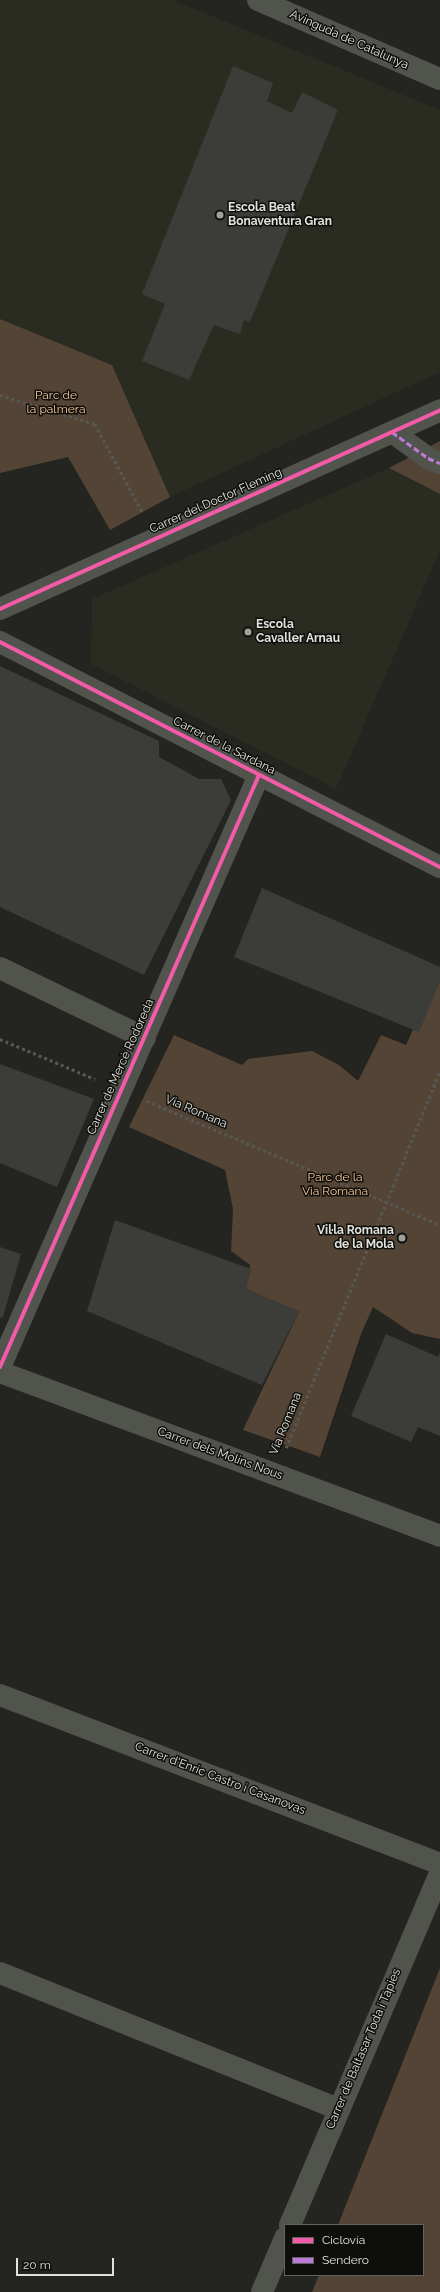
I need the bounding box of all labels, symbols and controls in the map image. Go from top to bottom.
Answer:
street label: Avinguda de Catalunya [287,7,411,73]
place label: Escola Beat Bonaventura Gran [228,201,332,229]
marker: Escola Beat Bonaventura Gran [215,210,225,220]
park label: Parc de la palmera [27,389,85,417]
street label: Carrer del Doctor Fleming [147,465,285,537]
place label: Escola Cavaller Arnau [256,618,341,646]
marker: Escola Cavaller Arnau [243,627,253,637]
street label: Carrer de la Sardana [170,714,278,778]
street label: Carrer de Mercè Rodoreda [84,997,158,1137]
street label: Via Romana [163,1092,229,1132]
park label: Parc de la Via Romana [302,1171,368,1199]
place label: Vil·la Romana de la Mola [317,1224,394,1252]
marker: Vil·la Romana de la Mola [397,1233,407,1243]
street label: Via Romana [267,1391,305,1457]
street label: Carrer dels Molins Nous [155,1425,285,1483]
street label: Carrer d'Enric Castro i Casanovas [132,1740,308,1818]
street label: Carrer de Baltasar Toda i Tàpies [323,1966,405,2132]
legend [284,2224,424,2276]
text: Ciclovía [322,2233,365,2247]
scale bar [18,2250,116,2276]
text: Sendero [322,2253,369,2267]
text: 20 m [23,2258,51,2272]

